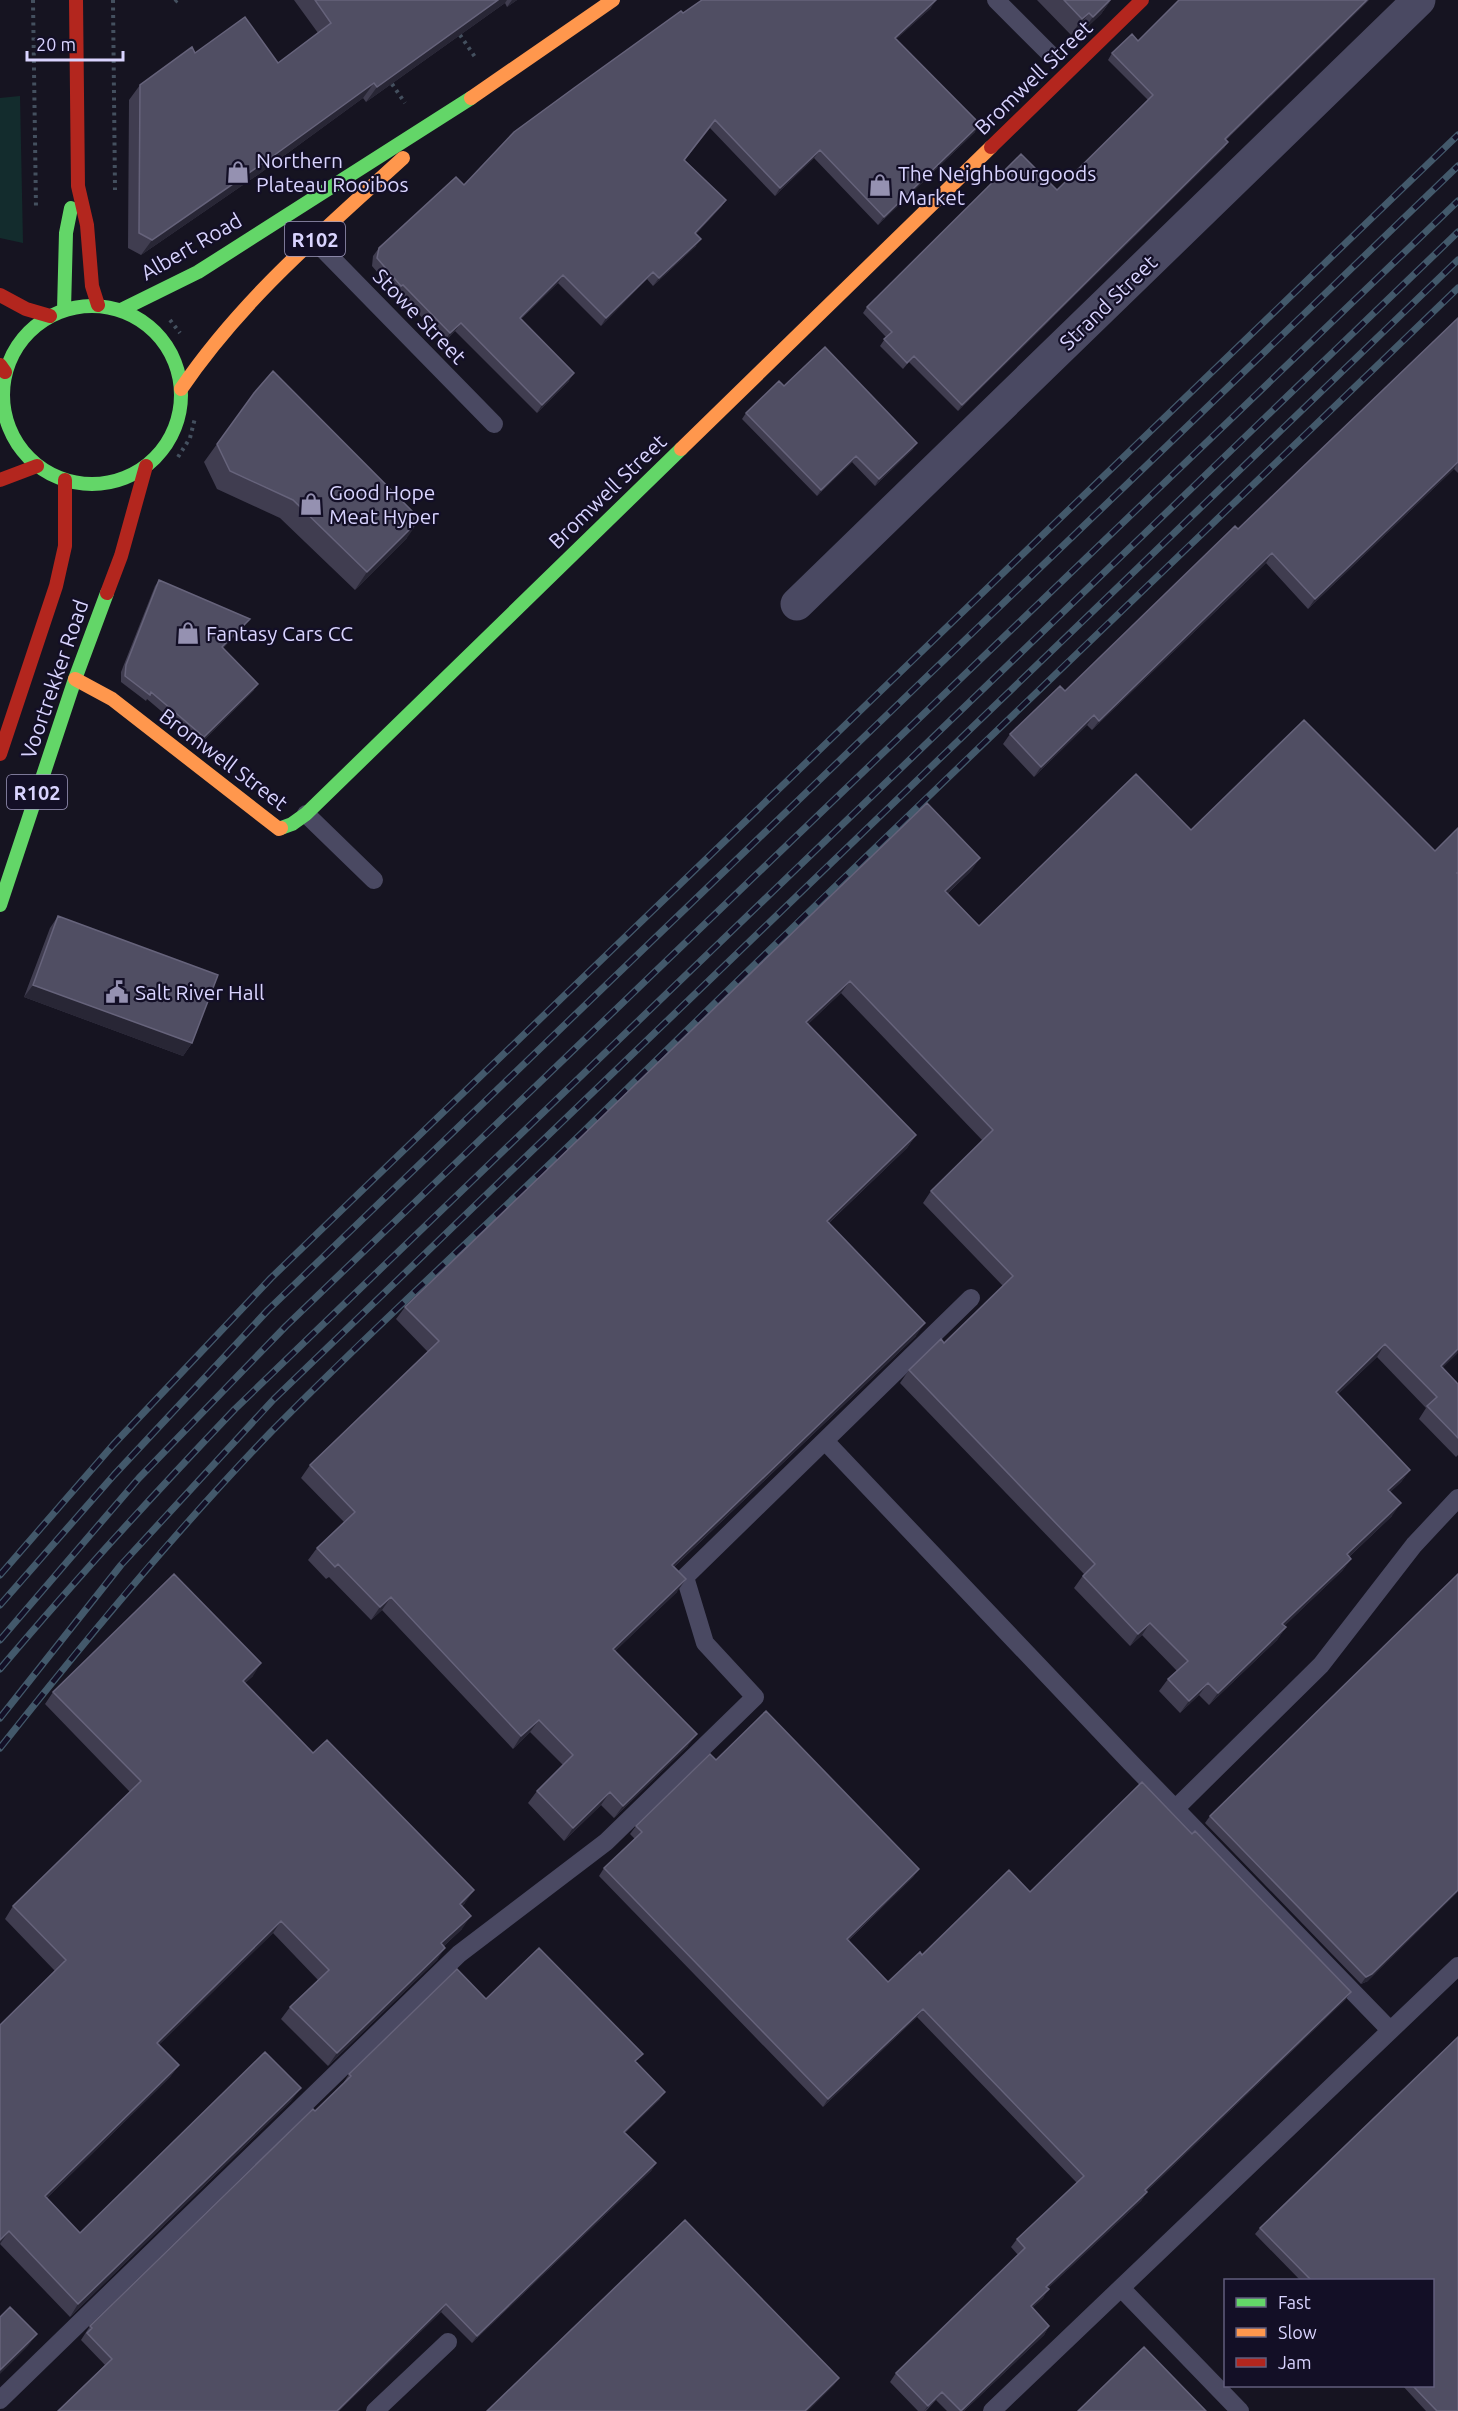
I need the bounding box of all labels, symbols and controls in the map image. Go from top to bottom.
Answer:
street label: Bromwell Street [969,15,1097,139]
scale bar [27,24,123,62]
text: 20 m [36,34,76,54]
place label: Northern Plateau Rooibos [256,148,409,196]
shop icon: Northern Plateau Rooibos [225,159,251,185]
place label: The Neighbourgoods Market [898,161,1096,209]
shop icon: The Neighbourgoods Market [867,172,893,198]
street label: Albert Road [136,207,246,285]
road number: R102 [285,222,345,256]
street label: Strand Street [1054,250,1162,354]
street label: Stowe Street [369,263,471,369]
street label: Bromwell Street [543,429,671,553]
place label: Good Hope Meat Hyper [329,480,439,528]
shop icon: Good Hope Meat Hyper [298,491,324,517]
street label: Voortrekker Road [16,596,92,762]
shop icon: Fantasy Cars CC [175,620,201,646]
place label: Fantasy Cars CC [206,621,353,645]
street label: Bromwell Street [155,703,293,815]
road number: R102 [7,775,67,809]
public building icon: Salt River Hall [104,979,130,1005]
place label: Salt River Hall [135,980,265,1004]
legend [1224,2279,1434,2387]
text: Fast [1278,2292,1311,2312]
text: Slow [1278,2322,1317,2342]
text: Jam [1278,2352,1312,2372]

